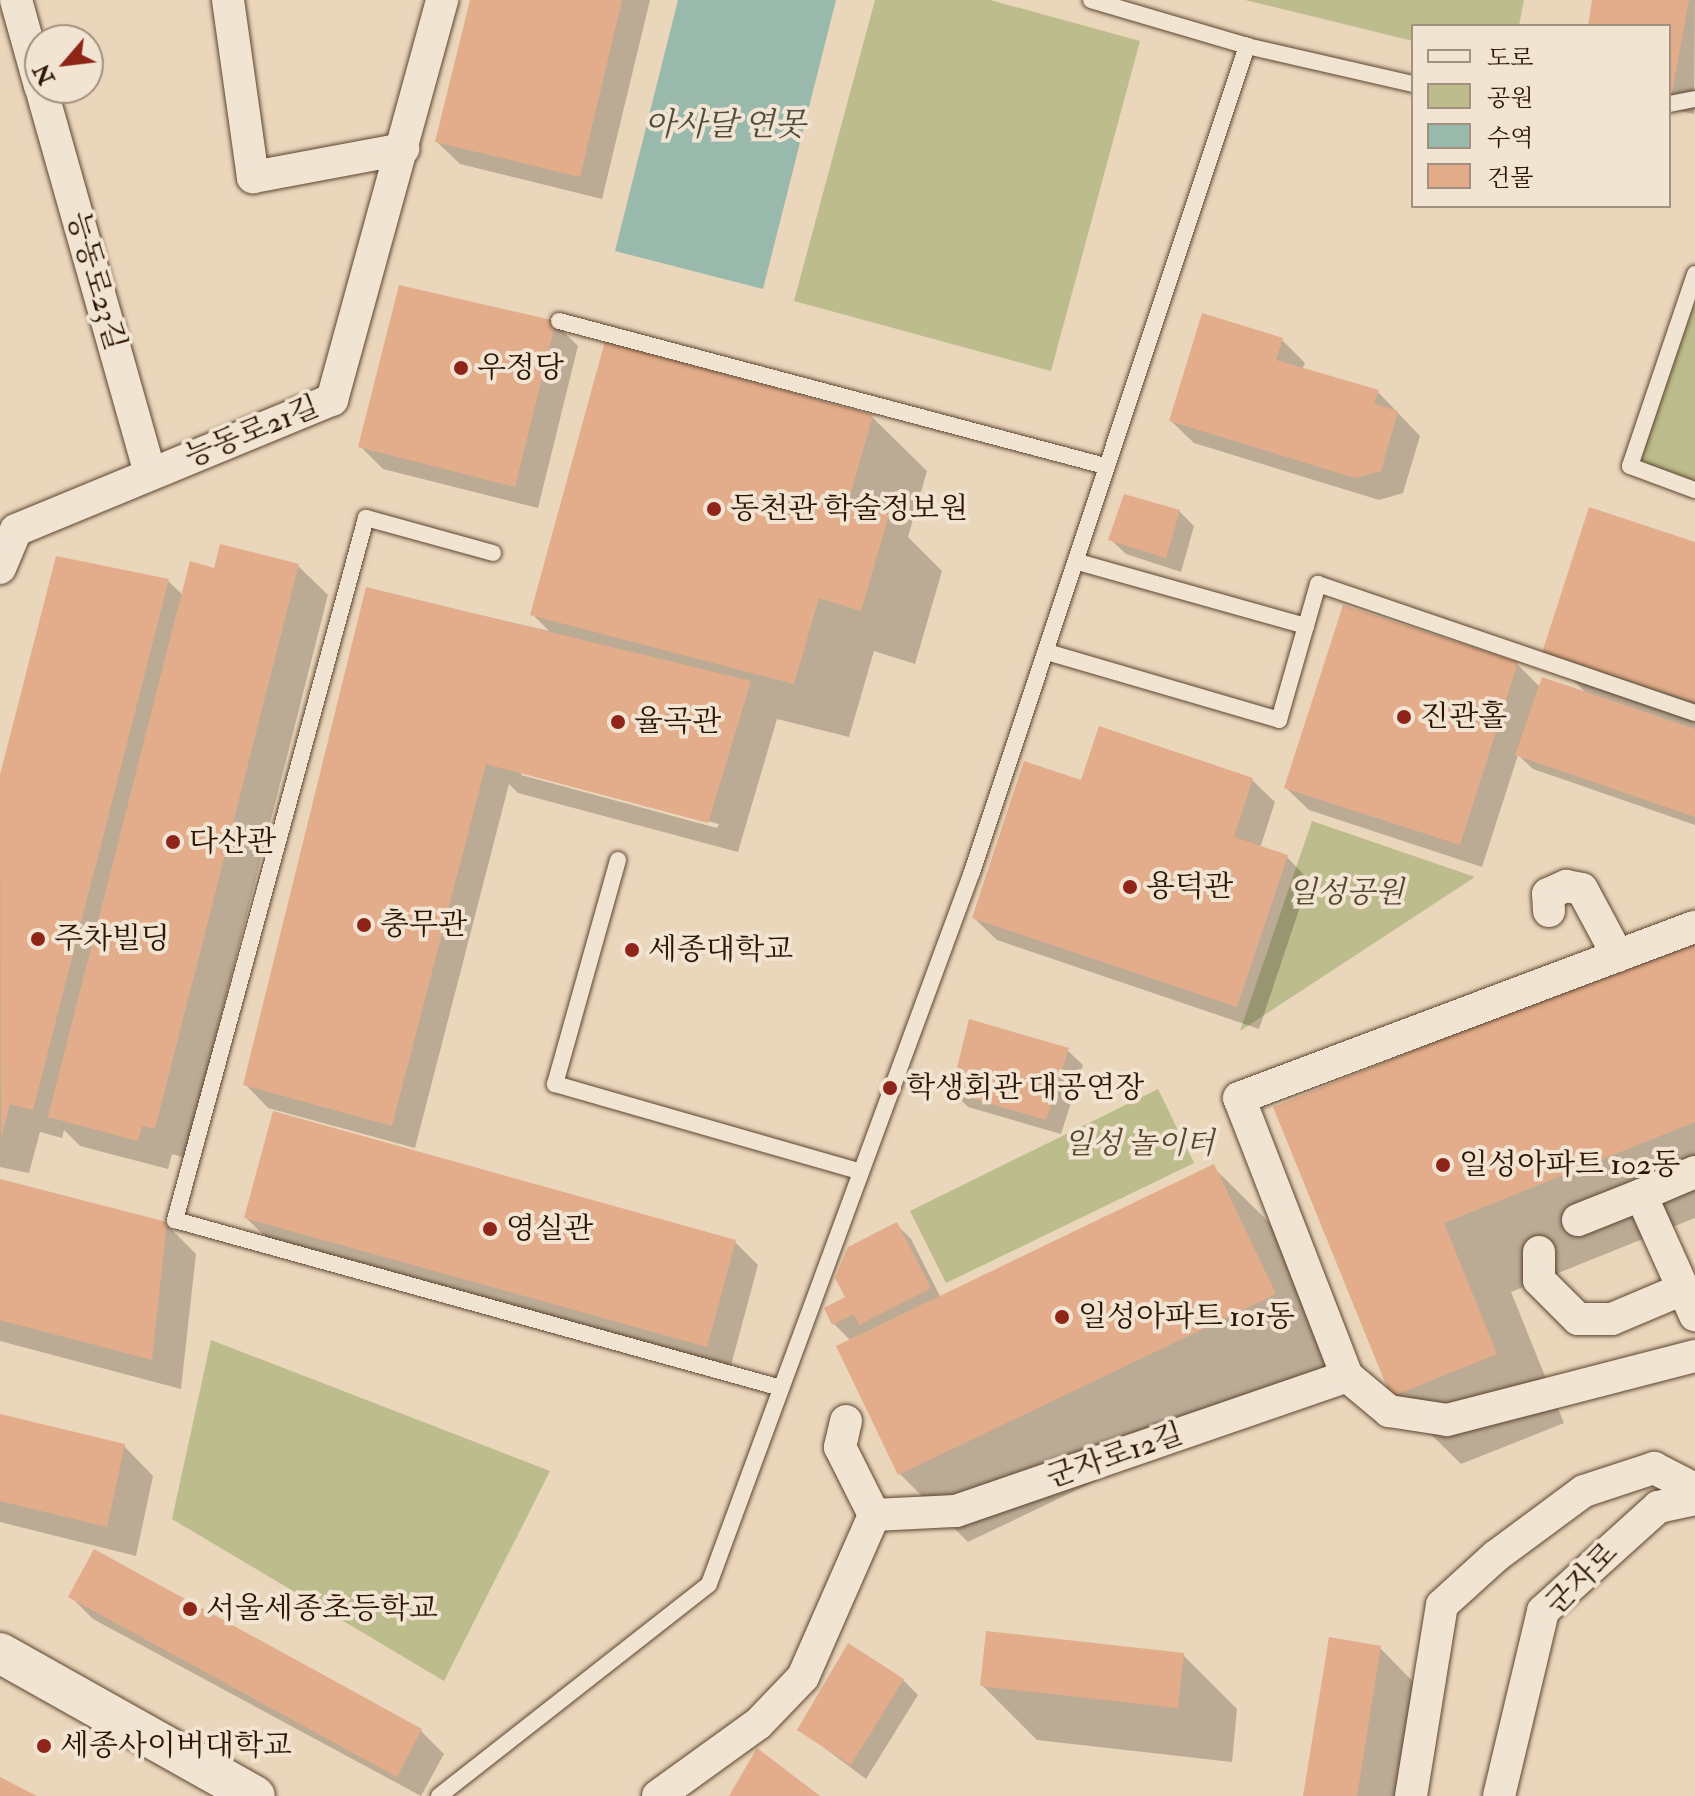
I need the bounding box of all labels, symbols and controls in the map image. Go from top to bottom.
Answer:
north arrow [24,24,104,104]
legend [1411,24,1671,208]
text: 도로 [1487,43,1533,74]
text: N [28,59,62,90]
text: 공원 [1487,83,1533,114]
water label: 아사달 연못 [644,106,806,144]
text: 수역 [1487,123,1533,154]
text: 건물 [1487,163,1533,194]
street label: 능동로23길 [59,207,133,355]
place label: 우정당 [477,350,564,386]
marker: 우정당 [452,359,470,377]
street label: 능동로21길 [180,389,324,475]
place label: 동천관 학술정보원 [730,491,968,527]
marker: 동천관 학술정보원 [705,500,723,518]
place label: 진관홀 [1420,699,1507,735]
place label: 율곡관 [634,704,721,740]
marker: 진관홀 [1395,708,1413,726]
marker: 율곡관 [609,713,627,731]
place label: 다산관 [189,824,276,860]
marker: 다산관 [164,833,182,851]
place label: 용덕관 [1146,869,1233,905]
park label: 일성공원 [1288,875,1404,911]
marker: 용덕관 [1121,878,1139,896]
place label: 충무관 [380,907,467,943]
marker: 충무관 [355,916,373,934]
place label: 주차빌딩 [54,921,170,957]
marker: 주차빌딩 [29,930,47,948]
place label: 세종대학교 [648,932,793,968]
marker: 세종대학교 [623,941,641,959]
place label: 학생회관 대공연장 [906,1070,1144,1106]
marker: 학생회관 대공연장 [881,1079,899,1097]
park label: 일성 놀이터 [1063,1126,1215,1162]
place label: 일성아파트 102동 [1459,1147,1680,1183]
marker: 일성아파트 102동 [1434,1156,1452,1174]
place label: 영실관 [506,1211,593,1247]
marker: 영실관 [481,1220,499,1238]
place label: 일성아파트 101동 [1078,1299,1295,1335]
marker: 일성아파트 101동 [1053,1308,1071,1326]
street label: 군자로12길 [1042,1416,1188,1496]
street label: 군자로 [1539,1536,1625,1622]
place label: 서울세종초등학교 [206,1591,438,1627]
marker: 서울세종초등학교 [181,1600,199,1618]
place label: 세종사이버대학교 [60,1728,292,1764]
marker: 세종사이버대학교 [35,1737,53,1755]

